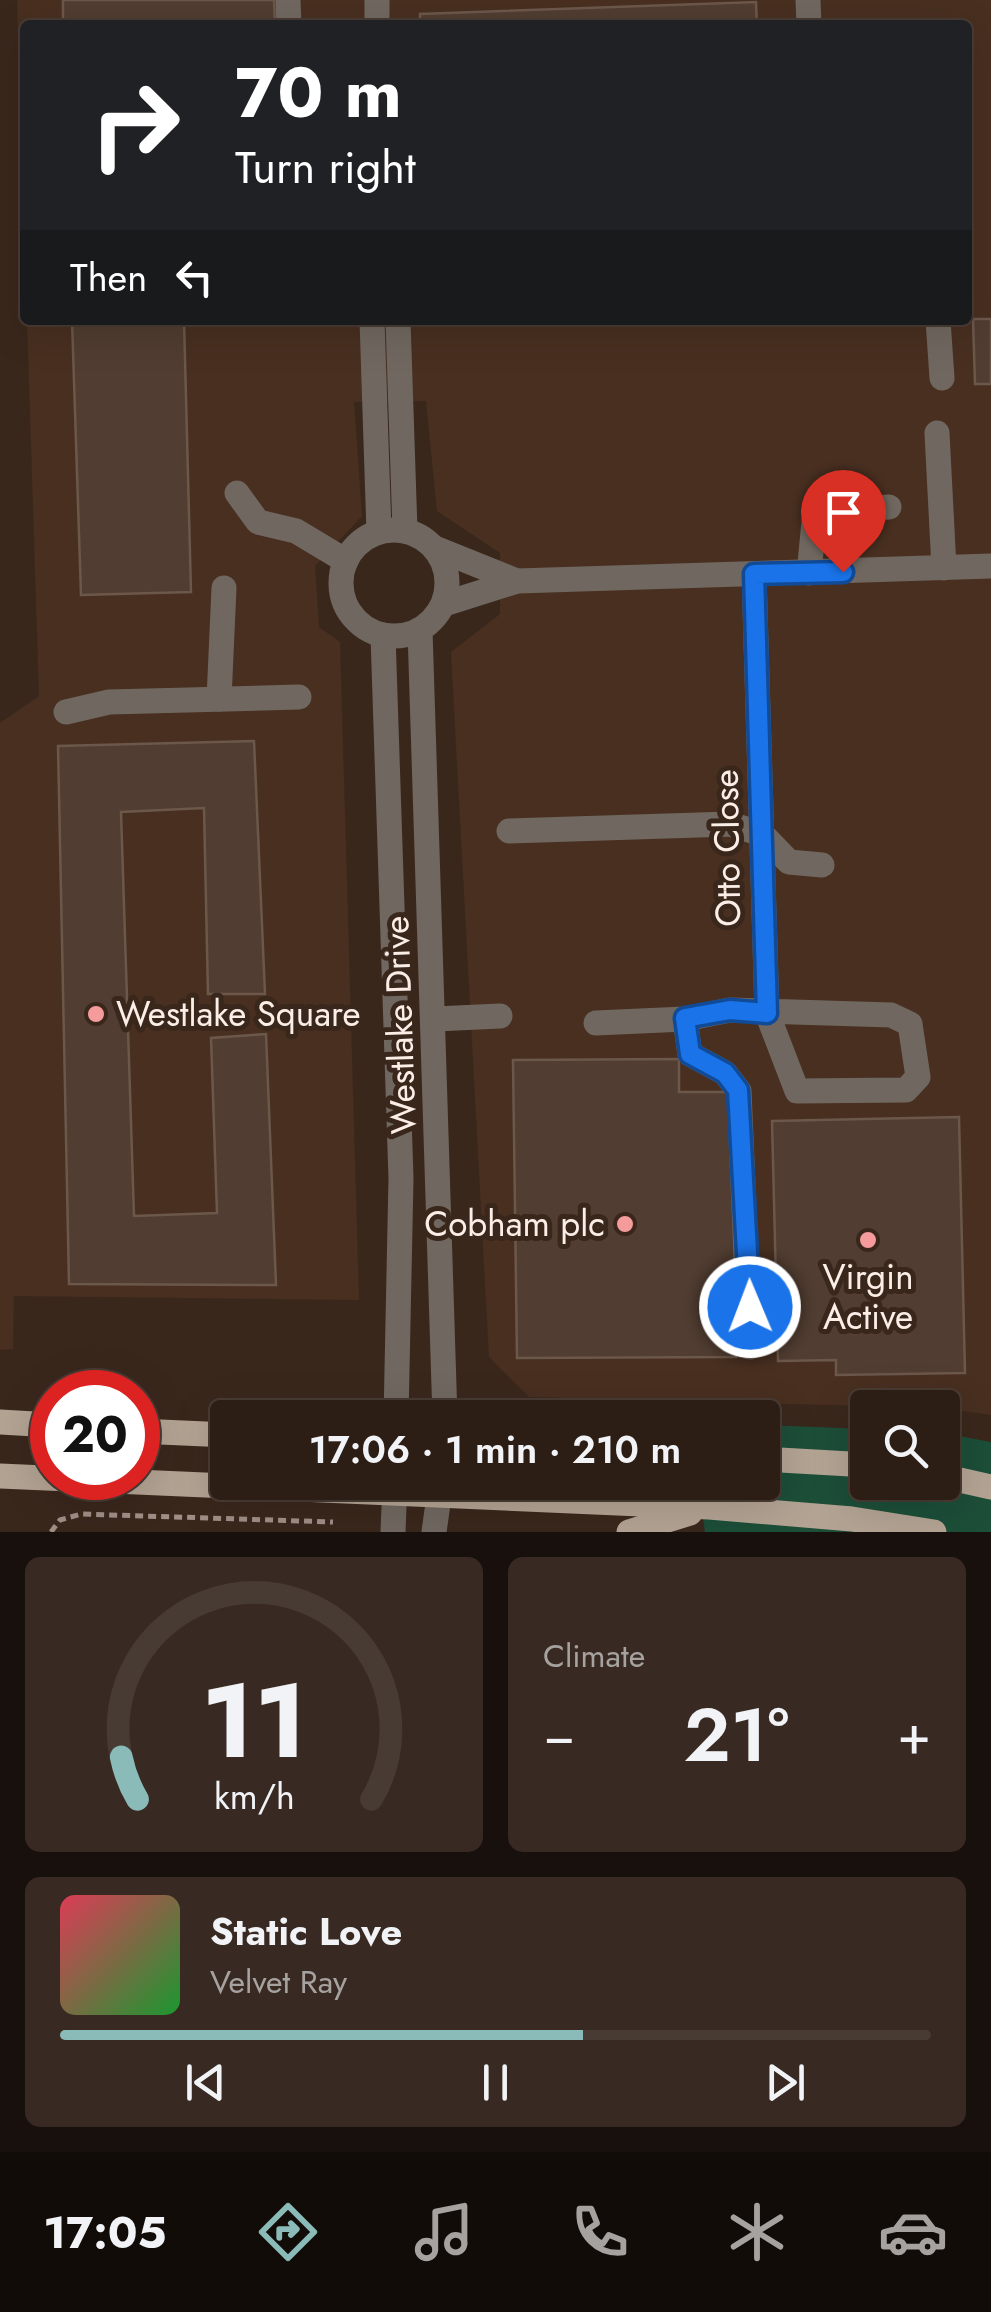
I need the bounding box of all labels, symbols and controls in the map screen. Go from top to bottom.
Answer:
text: 70 m [235,42,402,143]
icon: right [70,60,200,190]
text: Turn right [235,135,416,200]
text: Then [70,250,147,305]
icon: left [167,250,222,305]
pin [801,470,886,573]
icon: arrive [816,485,871,540]
street label: Otto Close [701,769,753,927]
street label: Westlake Drive [371,915,429,1135]
place label: Westlake Square [116,989,361,1039]
marker: Westlake Square [85,1003,107,1025]
place label: Cobham plc [424,1199,605,1249]
marker: Cobham plc [614,1213,636,1235]
marker: Virgin Active [857,1229,879,1251]
place label: Virgin Active [822,1252,914,1342]
position arrow [698,1255,802,1359]
speed limit sign: 20 [30,1370,160,1500]
map controls [850,1390,960,1500]
button: search [850,1390,960,1500]
text: 17:06 · 1 min · 210 m [309,1422,681,1477]
text: Climate [543,1633,645,1679]
text: 11 [201,1646,307,1796]
text: 21° [683,1681,789,1789]
text: − [543,1695,575,1775]
text: + [897,1695,931,1775]
text: km/h [214,1771,294,1822]
text: Static Love [210,1904,402,1959]
text: Velvet Ray [210,1959,347,2005]
icon: previous [178,2055,233,2110]
icon: pause [468,2055,523,2110]
icon: next [758,2055,813,2110]
icon: directions [253,2197,323,2267]
icon: music [409,2197,479,2267]
icon: phone [565,2197,635,2267]
icon: climate [722,2197,792,2267]
icon: car [878,2197,948,2267]
text: 17:05 [43,2200,166,2265]

